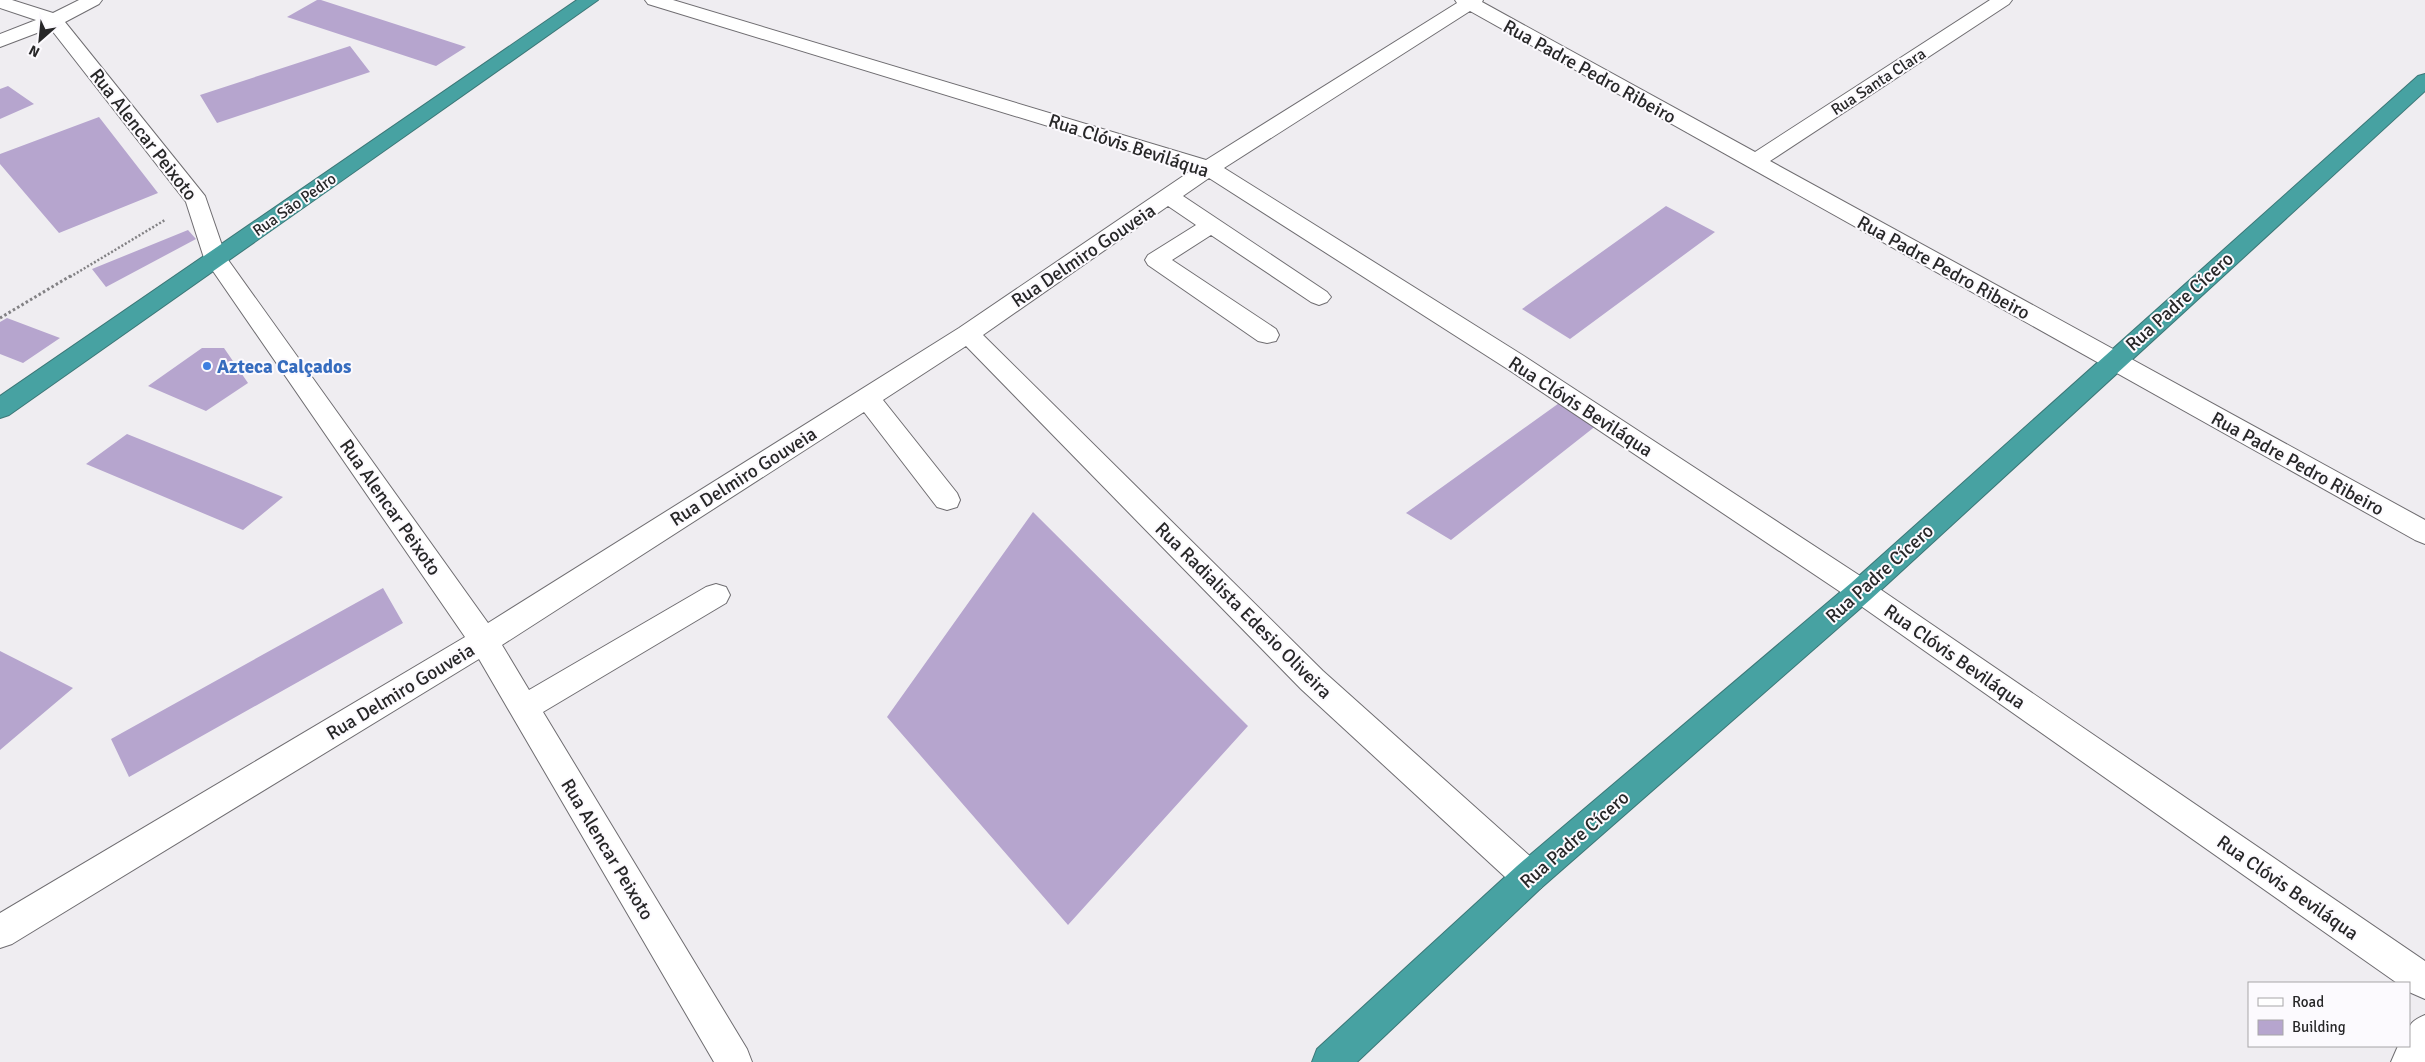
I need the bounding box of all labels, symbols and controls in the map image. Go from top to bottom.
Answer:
street label: Rua Padre Pedro Ribeiro [1499,14,1680,129]
north arrow [15,15,65,65]
text: N [26,41,43,61]
street label: Rua Santa Clara [1827,44,1930,120]
street label: Rua Alencar Peixoto [84,64,202,205]
street label: Rua Clóvis Beviláqua [1045,109,1212,183]
street label: Rua São Pedro [249,169,340,241]
street label: Rua Delmiro Gouveia [1007,199,1160,313]
street label: Rua Padre Pedro Ribeiro [1853,210,2034,325]
street label: Rua Padre Cícero [2121,247,2239,356]
street label: Rua Clóvis Beviláqua [1504,351,1657,462]
place label: Azteca Calçados [217,355,351,379]
marker: Azteca Calçados [201,360,213,372]
street label: Rua Padre Pedro Ribeiro [2207,406,2388,521]
street label: Rua Delmiro Gouveia [666,422,821,532]
street label: Rua Alencar Peixoto [334,435,446,580]
street label: Rua Radialista Edesio Oliveira [1150,517,1337,704]
street label: Rua Padre Cícero [1821,519,1939,628]
street label: Rua Clóvis Beviláqua [1879,599,2030,715]
street label: Rua Delmiro Gouveia [322,638,479,746]
street label: Rua Alencar Peixoto [555,774,659,925]
street label: Rua Padre Cícero [1515,786,1634,894]
street label: Rua Clóvis Beviláqua [2212,830,2363,946]
legend [2248,982,2410,1047]
text: Road [2292,993,2324,1011]
text: Building [2292,1018,2346,1036]

